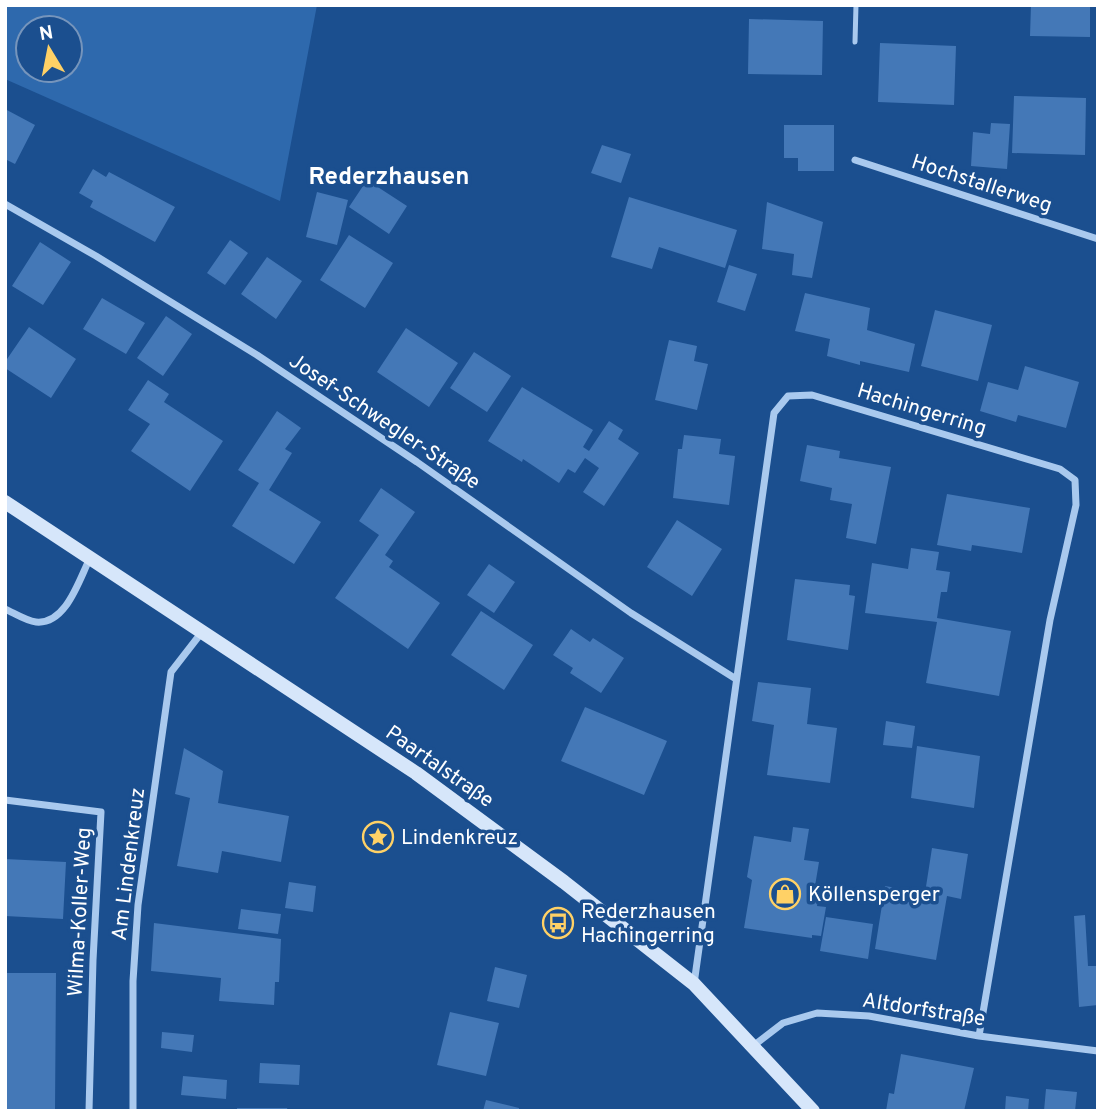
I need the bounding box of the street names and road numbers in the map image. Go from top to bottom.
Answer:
street label: Hochstallerweg [908,149,1055,220]
street label: Josef-Schwegler-Straße [283,348,485,496]
street label: Hachingerring [854,378,990,443]
street label: Paartalstraße [380,720,499,815]
street label: Am Lindenkreuz [107,786,152,942]
street label: Wilma-Koller-Weg [63,827,98,998]
street label: Altdorfstraße [860,987,987,1034]

